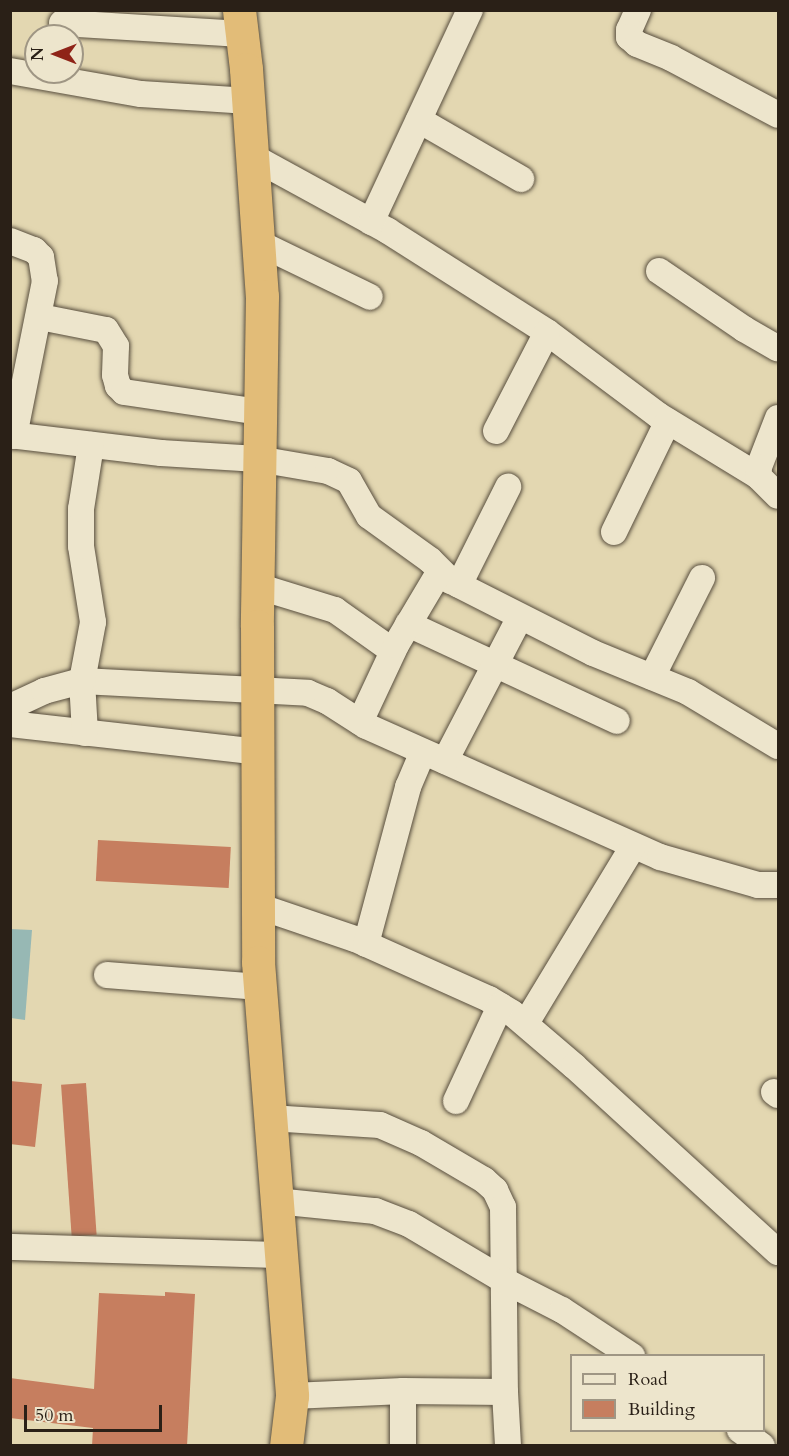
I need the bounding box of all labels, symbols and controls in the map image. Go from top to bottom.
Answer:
north arrow [24,24,84,84]
text: N [27,47,49,61]
legend [570,1354,765,1432]
text: Road [628,1367,668,1392]
scale bar [27,1393,165,1431]
text: Building [628,1397,695,1422]
text: 50 m [35,1403,74,1428]

